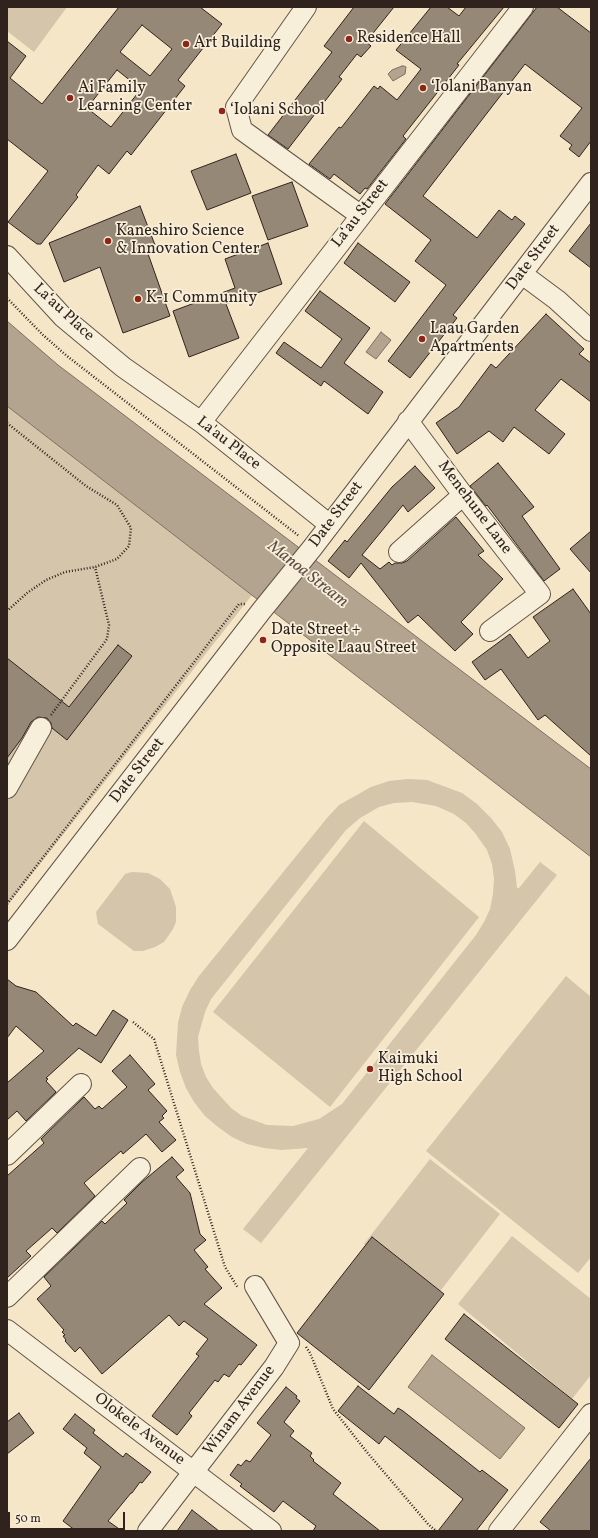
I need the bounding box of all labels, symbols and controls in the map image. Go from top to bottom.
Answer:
place label: Residence Hall [357,29,461,49]
place label: Art Building [194,34,281,54]
marker: Residence Hall [344,34,354,44]
marker: Art Building [181,39,191,49]
place label: ʻIolani Banyan [431,78,532,98]
place label: Ai Family Learning Center [78,79,192,117]
marker: ʻIolani Banyan [418,83,428,93]
marker: Ai Family Learning Center [65,93,75,103]
place label: ʻIolani School [230,101,325,121]
marker: ʻIolani School [217,106,227,116]
street label: Laʻau Street [328,176,394,252]
street label: Date Street [503,221,565,295]
place label: Kaneshiro Science & Innovation Center [116,222,259,260]
marker: Kaneshiro Science & Innovation Center [103,236,113,246]
street label: Laʻau Place [28,280,98,346]
place label: K-1 Community [146,289,257,309]
marker: K-1 Community [133,294,143,304]
place label: Laau Garden Apartments [430,320,520,358]
marker: Laau Garden Apartments [417,334,427,344]
street label: La'au Place [192,413,264,475]
street label: Menehune Lane [433,457,515,559]
street label: Date Street [306,478,368,552]
water label: Manoa Stream [263,537,351,613]
place label: Date Street + Opposite Laau Street [271,621,417,659]
marker: Date Street + Opposite Laau Street [258,635,268,645]
street label: Date Street [107,735,169,807]
place label: Kaimuki High School [378,1050,463,1088]
marker: Kaimuki High School [365,1064,375,1074]
street label: Winam Avenue [200,1362,280,1460]
street label: Olokele Avenue [90,1390,188,1470]
scale bar [10,1504,127,1530]
text: 50 m [15,1511,41,1527]

